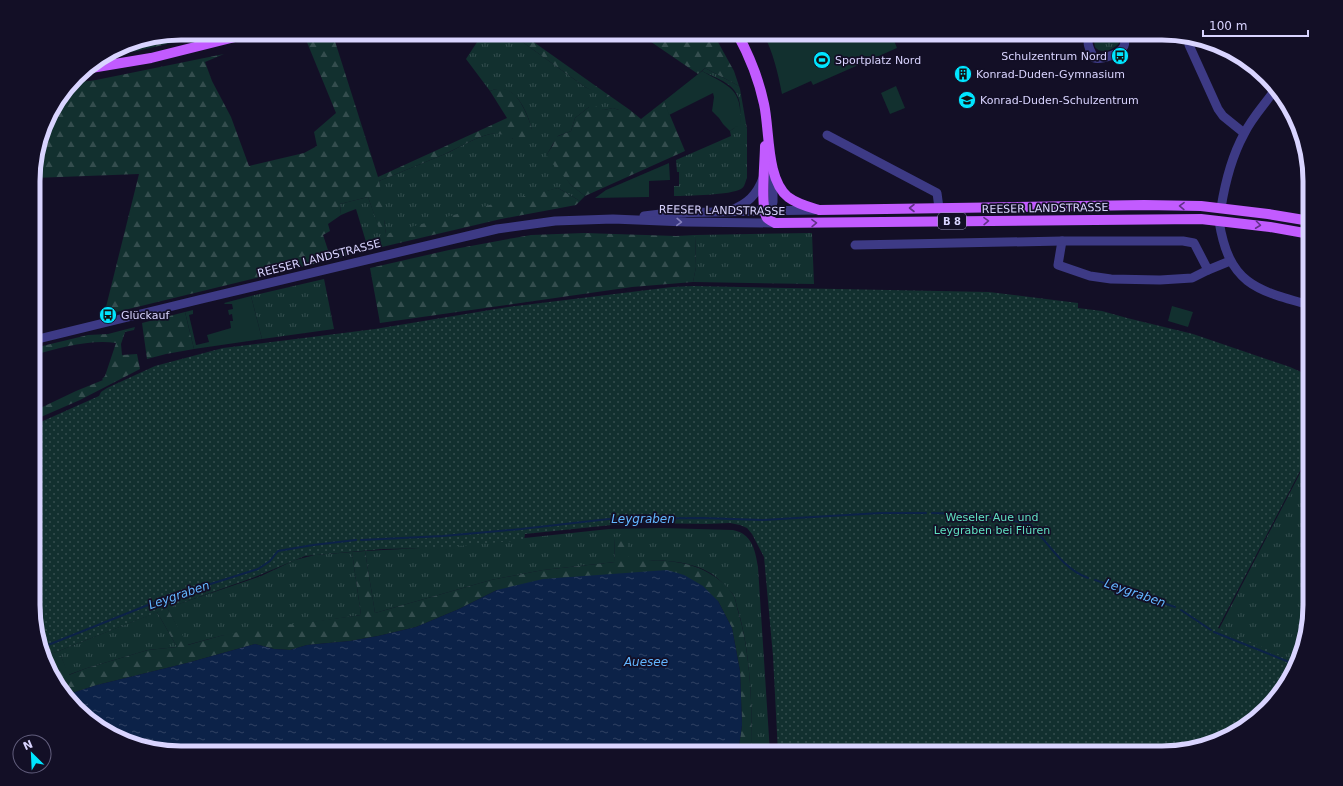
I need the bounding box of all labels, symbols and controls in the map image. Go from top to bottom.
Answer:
scale bar [1203,12,1308,38]
text: 100 m [1209,19,1247,33]
bus stop icon: Schulzentrum Nord [1110,46,1130,66]
sports icon: Sportplatz Nord [812,50,832,70]
place label: Schulzentrum Nord [1001,50,1107,63]
place label: Sportplatz Nord [835,54,921,67]
building icon: Konrad-Duden-Gymnasium [953,64,973,84]
place label: Konrad-Duden-Gymnasium [976,68,1125,81]
school or university icon: Konrad-Duden-Schulzentrum [957,90,977,110]
place label: Konrad-Duden-Schulzentrum [980,94,1139,107]
street label: REESER LANDSTRASSE [982,201,1108,216]
one-way arrow [1179,202,1185,210]
street label: REESER LANDSTRASSE [659,203,785,218]
one-way arrow [909,204,915,213]
road number: B 8 [938,213,966,229]
one-way arrow [676,217,682,226]
one-way arrow [983,217,989,225]
one-way arrow [811,219,817,227]
one-way arrow [1255,221,1261,230]
street label: REESER LANDSTRASSE [256,237,382,280]
bus stop icon: Glückauf [98,305,118,325]
place label: Glückauf [121,309,170,322]
park label: Weseler Aue und Leygraben bei Flüren [934,511,1050,537]
water label: Leygraben [611,512,675,526]
water label: Leygraben [1103,576,1167,610]
water label: Leygraben [147,578,211,612]
water label: Auesee [623,655,668,669]
north arrow [12,734,52,774]
text: N [21,738,35,753]

